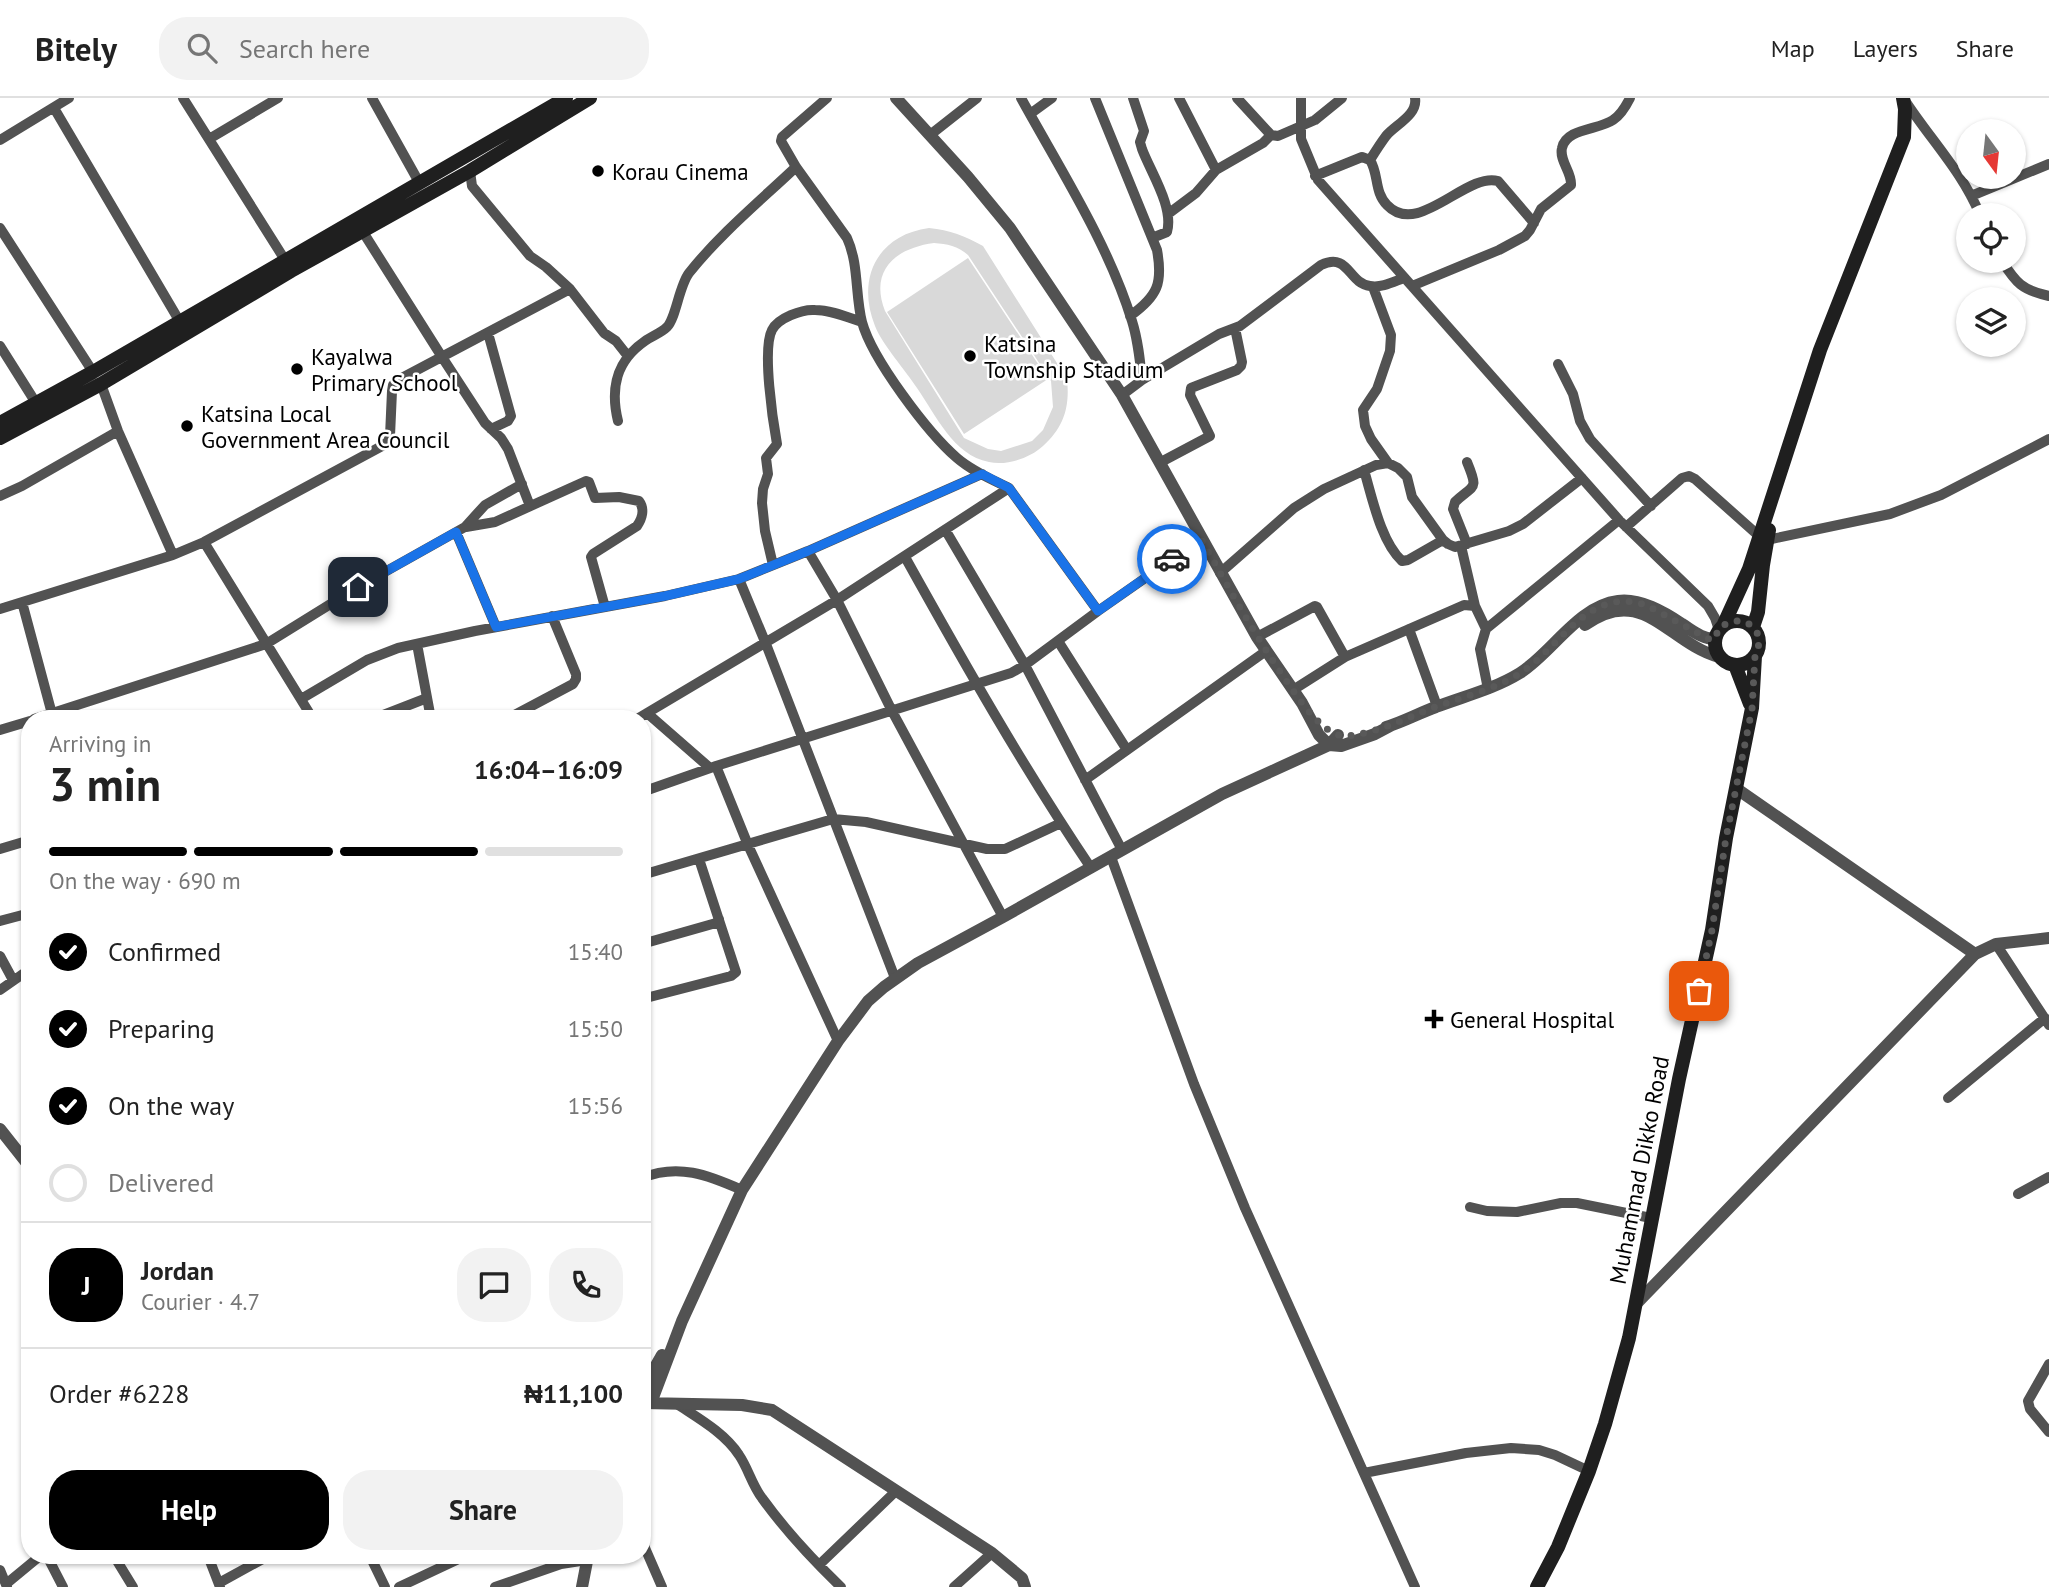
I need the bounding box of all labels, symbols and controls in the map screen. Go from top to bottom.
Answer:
search box [159,17,649,80]
text: Bitely [35,27,117,70]
icon: search [183,29,221,67]
text: Search here [239,32,370,65]
text: Map [1771,33,1815,64]
text: Layers [1853,33,1918,64]
text: Share [1956,33,2014,64]
north arrow [1956,119,2026,189]
map controls [1956,119,2026,357]
place label: Korau Cinema [612,157,749,186]
marker: Korau Cinema [590,163,606,179]
button: locate [1956,203,2026,273]
button: layers [1956,287,2026,357]
place label: Katsina Township Stadium [984,329,1163,384]
place label: Kayalwa Primary School [311,342,458,397]
marker: Katsina Township Stadium [962,348,978,364]
marker: Kayalwa Primary School [289,361,305,377]
place label: Katsina Local Government Area Council [201,399,450,454]
marker: Katsina Local Government Area Council [179,418,195,434]
courier [1137,524,1207,594]
icon: car [1153,540,1191,578]
pin [328,557,388,617]
icon: home [339,568,377,606]
text: Arriving in [49,729,151,758]
text: 16:04–16:09 [474,753,623,786]
text: 3 min [49,754,161,814]
text: On the way · 690 m [49,866,241,895]
icon: check [49,933,87,971]
text: Confirmed [108,935,221,968]
text: 15:40 [568,937,623,966]
pin [1669,961,1729,1021]
icon: bag [1680,972,1718,1010]
place label: General Hospital [1450,1005,1614,1034]
marker: General Hospital [1424,1009,1444,1029]
icon: check [49,1010,87,1048]
text: Preparing [108,1012,215,1045]
text: 15:50 [568,1014,623,1043]
street label: Muhammad Dikko Road [1603,1053,1675,1287]
icon: check [49,1087,87,1125]
text: On the way [108,1089,234,1122]
text: 15:56 [568,1091,623,1120]
text: Delivered [108,1166,214,1199]
button: chat [457,1248,531,1322]
button: phone [549,1248,623,1322]
text: Jordan [141,1254,214,1287]
text: J [82,1269,90,1302]
text: Courier · 4.7 [141,1287,260,1316]
text: Order #6228 [49,1377,189,1410]
text: ₦11,100 [524,1377,623,1410]
button: Help [49,1470,329,1550]
button: Share [343,1470,623,1550]

